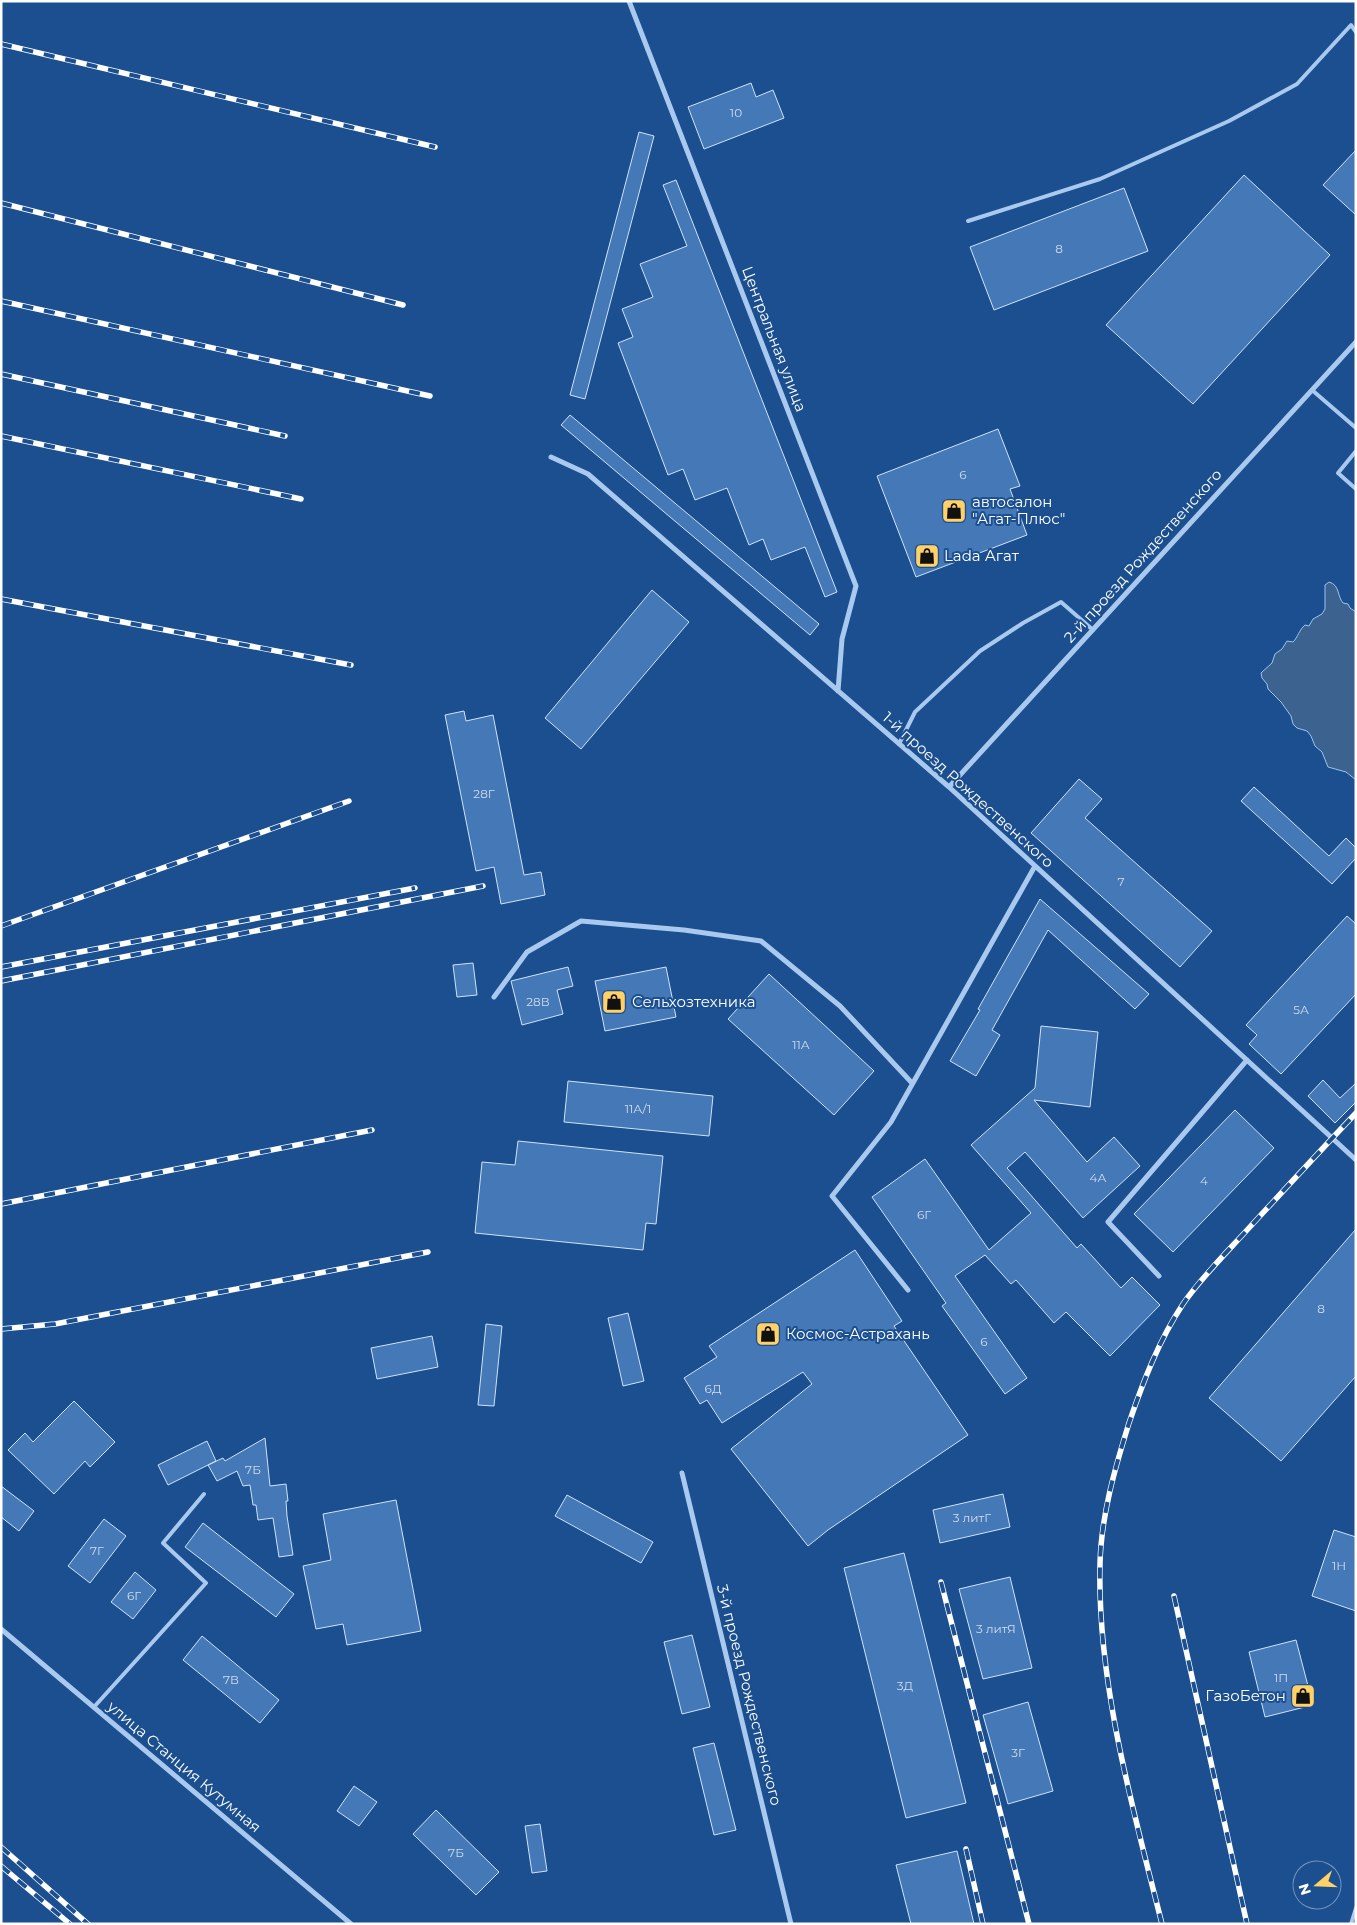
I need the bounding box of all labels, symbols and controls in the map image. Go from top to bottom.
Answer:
house number: 10 [730,105,742,120]
house number: 8 [1055,241,1063,256]
street label: Центральная улица [738,263,811,414]
street label: 2-й проезд Рождественского [1060,465,1226,646]
house number: 6 [959,467,967,482]
place label: автосалон "Агат-Плюс" [972,492,1065,528]
shop icon: автосалон "Агат-Плюс" [941,498,967,524]
shop icon: Lada Агат [914,543,940,569]
place label: Lada Агат [944,546,1020,565]
street label: 1-й проезд Рождественского [879,708,1058,872]
house number: 28Г [473,786,495,801]
house number: 7 [1117,874,1125,889]
shop icon: Сельхозтехника [601,989,627,1015]
place label: Сельхозтехника [632,992,755,1011]
house number: 28В [526,994,550,1009]
house number: 5А [1293,1002,1309,1017]
house number: 11А [792,1037,810,1052]
house number: 11А/1 [625,1101,651,1116]
house number: 4А [1090,1170,1106,1185]
house number: 4 [1200,1173,1208,1188]
house number: 6Г [917,1207,931,1222]
house number: 8 [1317,1301,1325,1316]
shop icon: Космос-Астрахань [755,1321,781,1347]
place label: Космос-Астрахань [786,1324,930,1343]
house number: 6 [980,1334,988,1349]
house number: 6Д [705,1381,722,1396]
house number: 7Б [245,1462,261,1477]
house number: 3 литГ [953,1510,991,1525]
house number: 7Г [90,1543,104,1558]
house number: 1Н [1332,1558,1346,1573]
street label: 3-й проезд Рождественского [713,1582,786,1807]
house number: 6Г [127,1588,141,1603]
house number: 3 литЯ [976,1621,1016,1636]
house number: 1П [1274,1670,1288,1685]
house number: 7В [223,1672,239,1687]
house number: 3Д [897,1678,914,1693]
shop icon: ГазоБетон [1290,1683,1316,1709]
place label: ГазоБетон [1205,1686,1286,1705]
street label: улица Станция Кутумная [103,1696,265,1836]
house number: 3Г [1011,1745,1025,1760]
house number: 7Б [448,1845,464,1860]
north arrow [1292,1860,1342,1910]
text: N [1294,1881,1315,1898]

